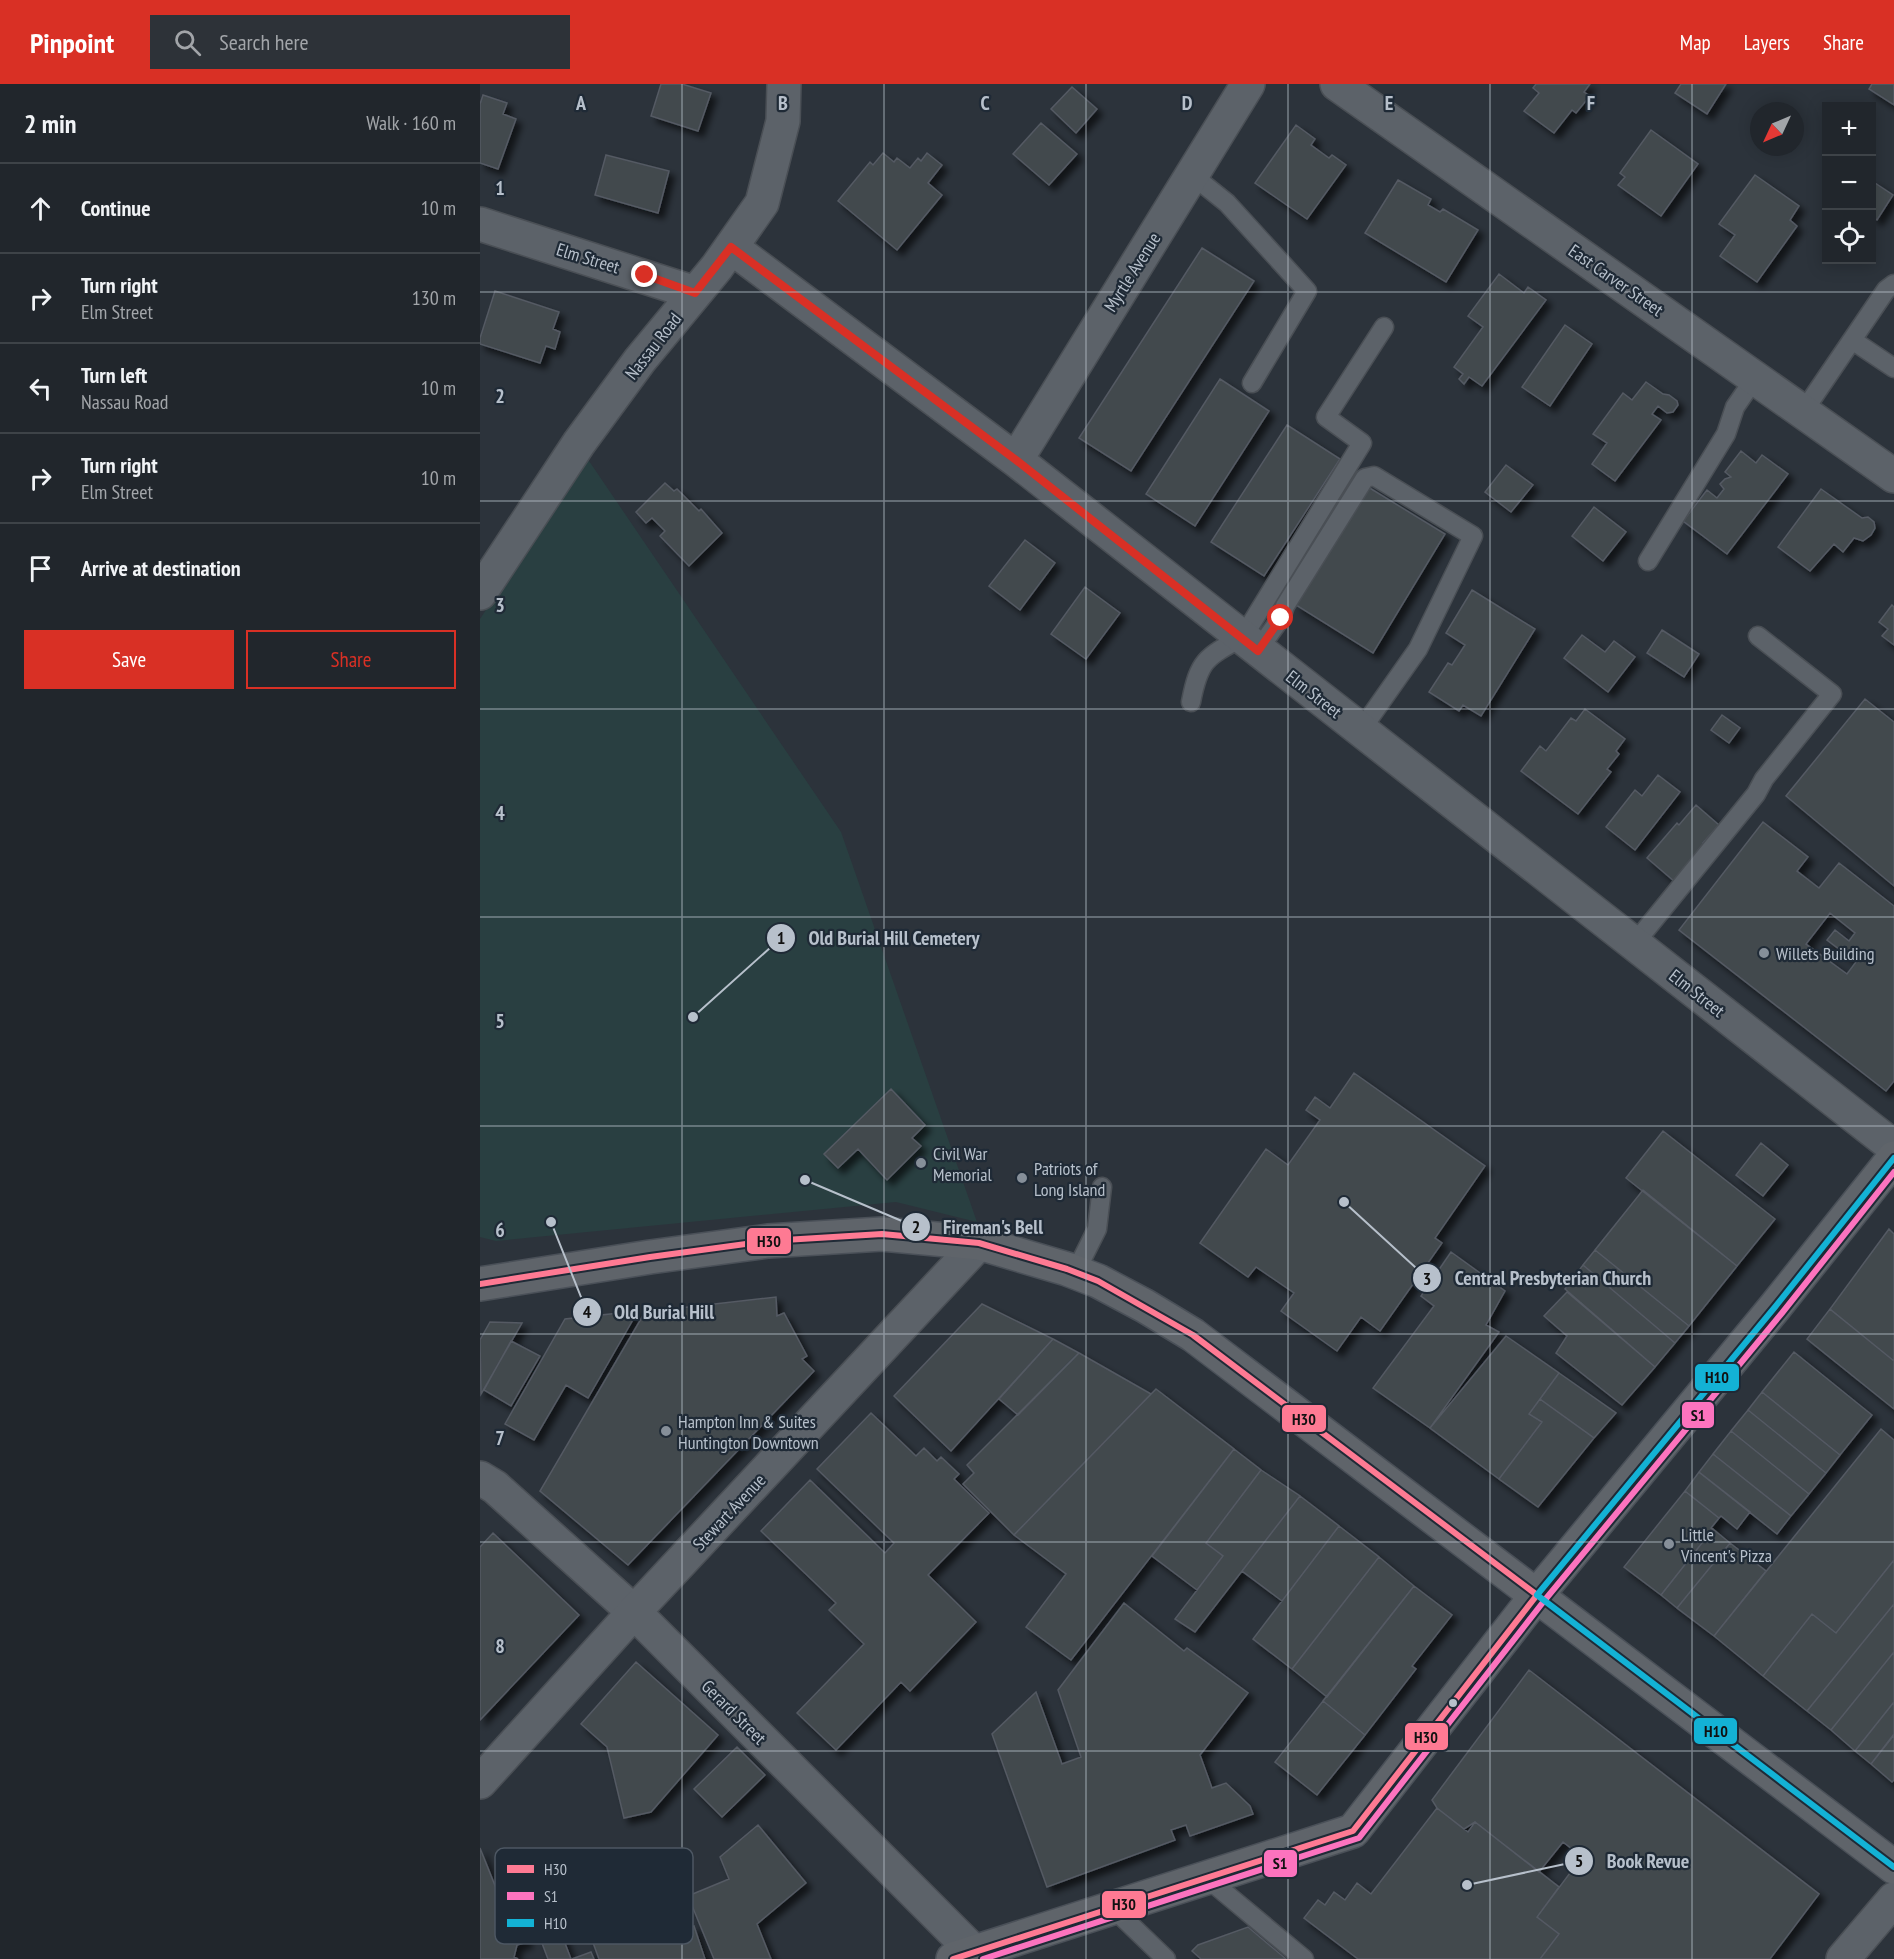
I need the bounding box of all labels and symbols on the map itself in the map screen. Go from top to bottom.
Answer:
text: A [575,90,587,116]
text: B [778,90,788,116]
text: C [980,90,990,116]
text: D [1182,90,1193,116]
text: E [1385,90,1393,116]
text: F [1587,90,1595,116]
north arrow [1750,102,1804,156]
text: 1 [495,175,505,201]
street label: Myrtle Avenue [1099,228,1165,316]
street label: Elm Street [554,238,622,278]
street label: East Carver Street [1564,239,1668,321]
route end [631,261,657,287]
street label: Nassau Road [620,308,686,384]
text: 2 [495,383,505,409]
text: 3 [495,592,505,618]
route start [1267,604,1293,630]
street label: Elm Street [1281,665,1347,723]
text: 4 [495,800,505,826]
callout: Old Burial Hill Cemetery [766,919,992,957]
text: Old Burial Hill Cemetery [808,925,981,951]
text: 1 [777,926,785,949]
place label: Willets Building [1776,942,1874,965]
marker: Willets Building [1757,946,1771,960]
street label: Elm Street [1664,964,1730,1022]
text: 5 [495,1008,505,1034]
place label: Civil War Memorial [933,1142,992,1186]
marker: Civil War Memorial [914,1156,928,1170]
place label: Patriots of Long Island [1034,1157,1105,1201]
marker: Patriots of Long Island [1015,1171,1029,1185]
callout: Fireman's Bell [901,1208,1056,1246]
text: Fireman's Bell [943,1214,1043,1240]
text: 2 [912,1215,920,1238]
text: 6 [495,1217,505,1243]
line badge: H30 [746,1227,792,1255]
text: H30 [757,1231,781,1251]
callout: Central Presbyterian Church [1412,1259,1663,1297]
text: Central Presbyterian Church [1455,1265,1651,1291]
text: 3 [1423,1267,1431,1290]
callout: Old Burial Hill [572,1293,726,1331]
text: Old Burial Hill [614,1299,714,1325]
text: 4 [583,1300,592,1323]
line badge: H10 [1694,1363,1740,1392]
text: H10 [1705,1367,1729,1387]
line badge: S1 [1681,1401,1715,1429]
line badge: H30 [1281,1404,1327,1433]
text: S1 [1691,1405,1705,1425]
text: H30 [1292,1409,1316,1429]
place label: Hampton Inn & Suites Huntington Downtown [678,1410,819,1454]
marker: Hampton Inn & Suites Huntington Downtown [659,1424,673,1438]
text: 7 [495,1425,505,1451]
street label: Stewart Avenue [688,1469,770,1555]
place label: Little Vincent's Pizza [1680,1523,1772,1567]
marker: Little Vincent's Pizza [1662,1537,1676,1551]
text: 8 [495,1633,505,1659]
street label: Gerard Street [697,1675,771,1749]
unlabelled marker [1447,1697,1459,1709]
line badge: H10 [1693,1717,1738,1745]
text: H10 [1704,1721,1728,1741]
line badge: H30 [1404,1722,1449,1751]
text: H30 [1414,1727,1438,1747]
callout: Book Revue [1564,1842,1701,1880]
legend [495,1848,693,1944]
text: Book Revue [1607,1848,1689,1874]
line badge: S1 [1263,1849,1298,1878]
text: 5 [1575,1849,1583,1872]
text: S1 [1273,1853,1287,1873]
text: H30 [544,1859,567,1879]
text: S1 [544,1886,558,1906]
line badge: H30 [1101,1890,1147,1919]
text: H30 [1112,1894,1136,1914]
text: H10 [544,1913,567,1933]

